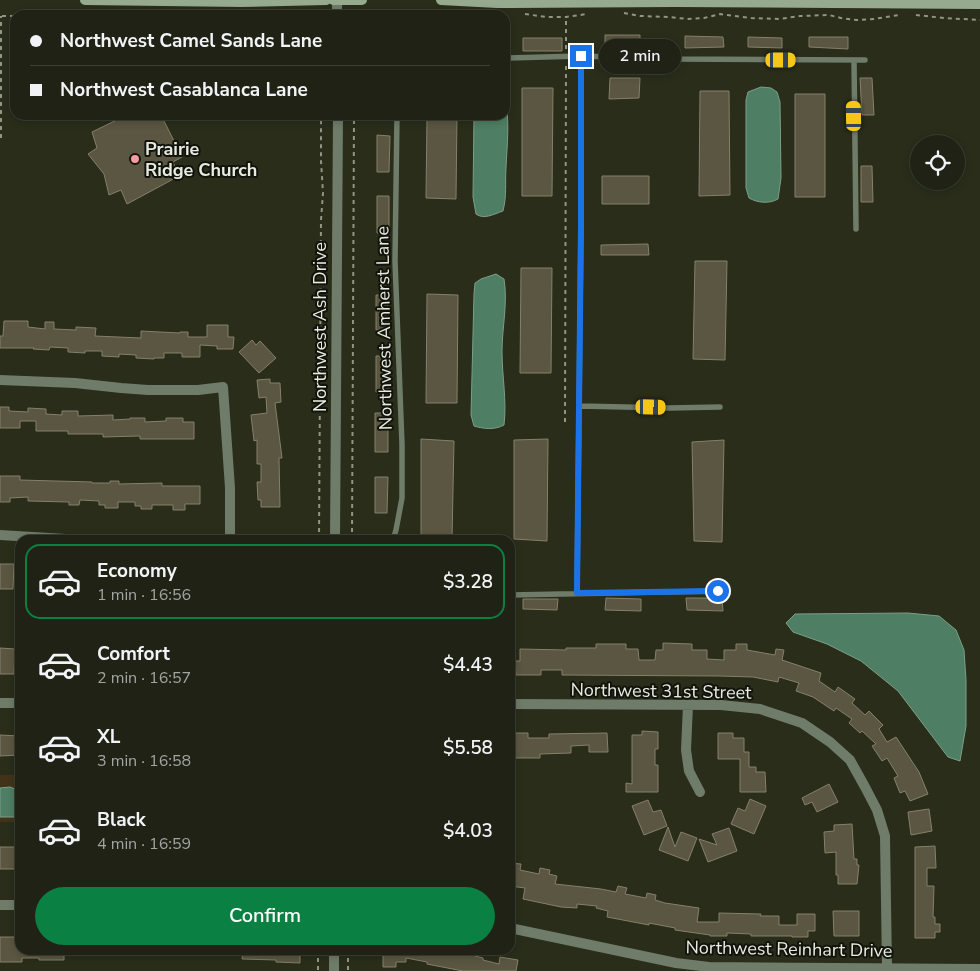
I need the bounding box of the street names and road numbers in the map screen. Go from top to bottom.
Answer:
street label: Northwest Amherst Lane [370,226,398,430]
street label: Northwest Ash Drive [308,242,332,412]
street label: Northwest 31st Street [570,677,752,705]
street label: Northwest Reinhart Drive [685,935,893,963]

